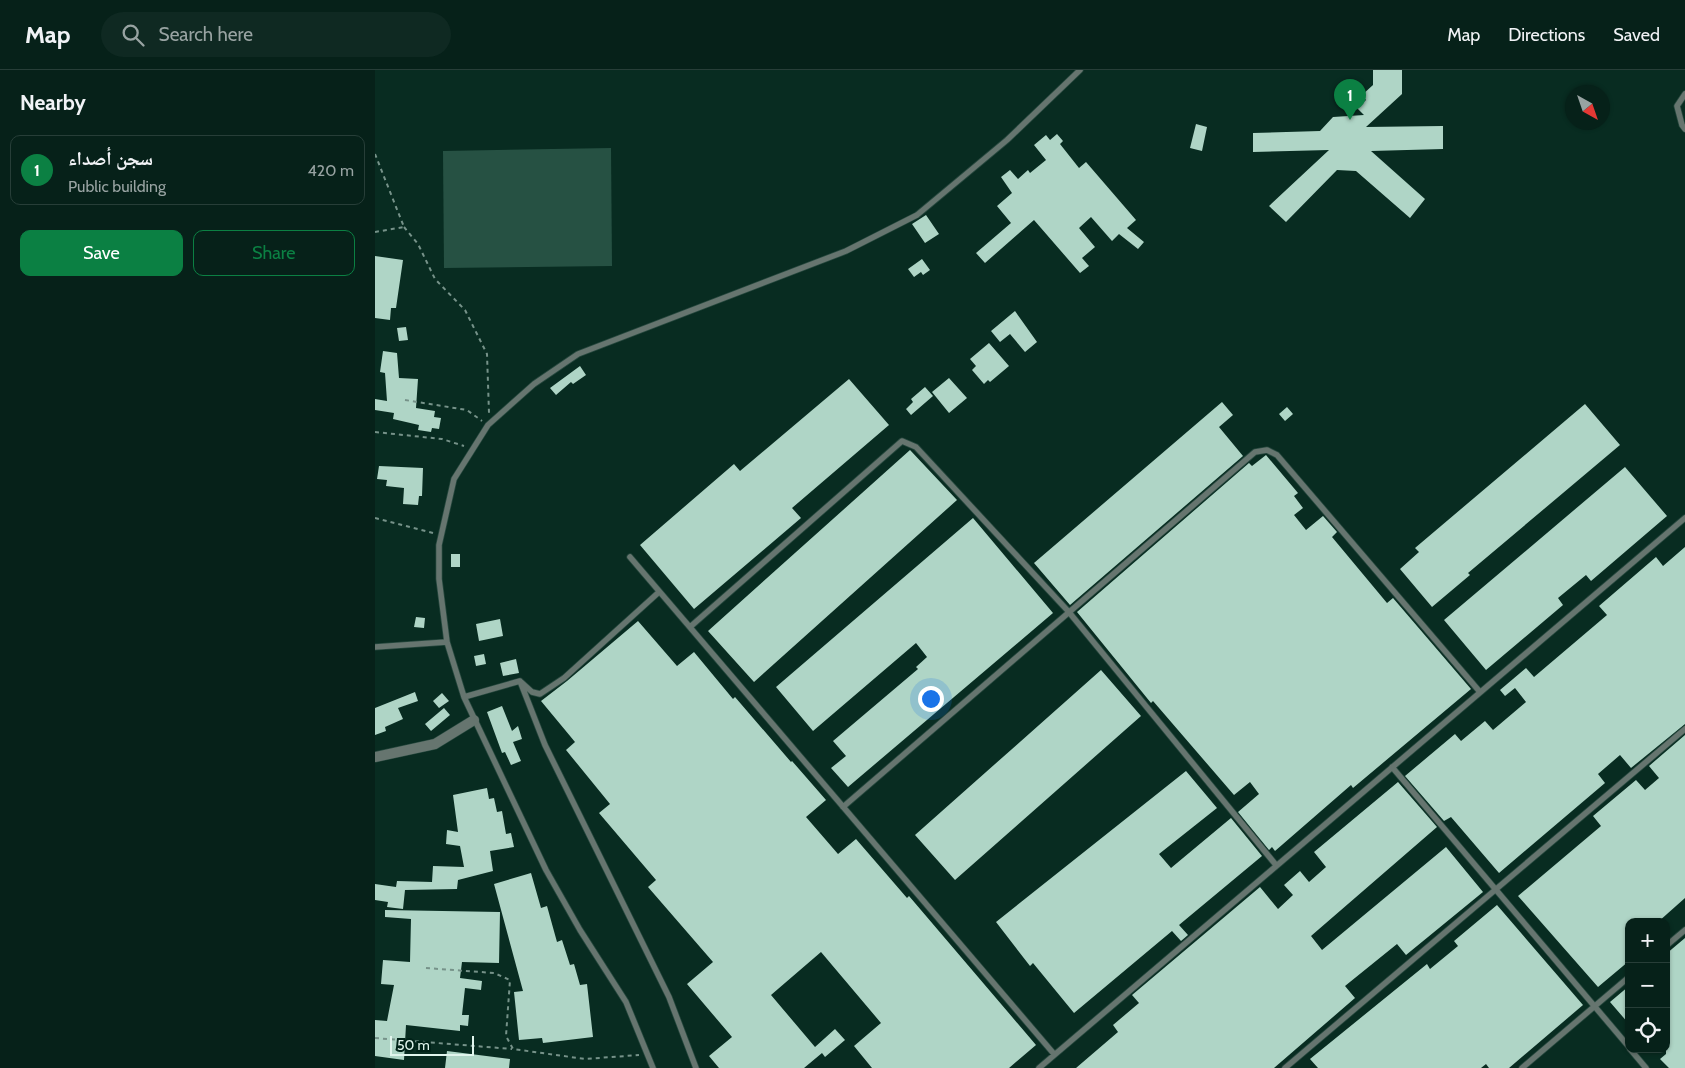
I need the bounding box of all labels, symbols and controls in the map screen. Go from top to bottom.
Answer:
search box [101,12,451,57]
text: Map [25,20,71,49]
icon: search [119,21,147,49]
text: Search here [159,23,253,46]
text: Map [1447,24,1480,46]
text: Directions [1508,24,1585,46]
text: Saved [1613,24,1660,46]
pin: 1 [1334,79,1366,120]
north arrow [1565,85,1610,130]
text: Nearby [20,90,86,115]
text: سجن أصداء [68,147,153,170]
text: 1 [34,161,40,180]
text: 420 m [308,161,354,180]
text: Public building [68,177,166,196]
button: Save [20,230,183,276]
button: Share [193,230,355,276]
your location [918,686,944,712]
map controls [1625,918,1670,1053]
button: + [1625,918,1670,963]
button: − [1625,963,1670,1008]
button: locate [1625,1008,1670,1053]
scale bar [390,1033,474,1056]
text: 50 m [397,1036,430,1054]

